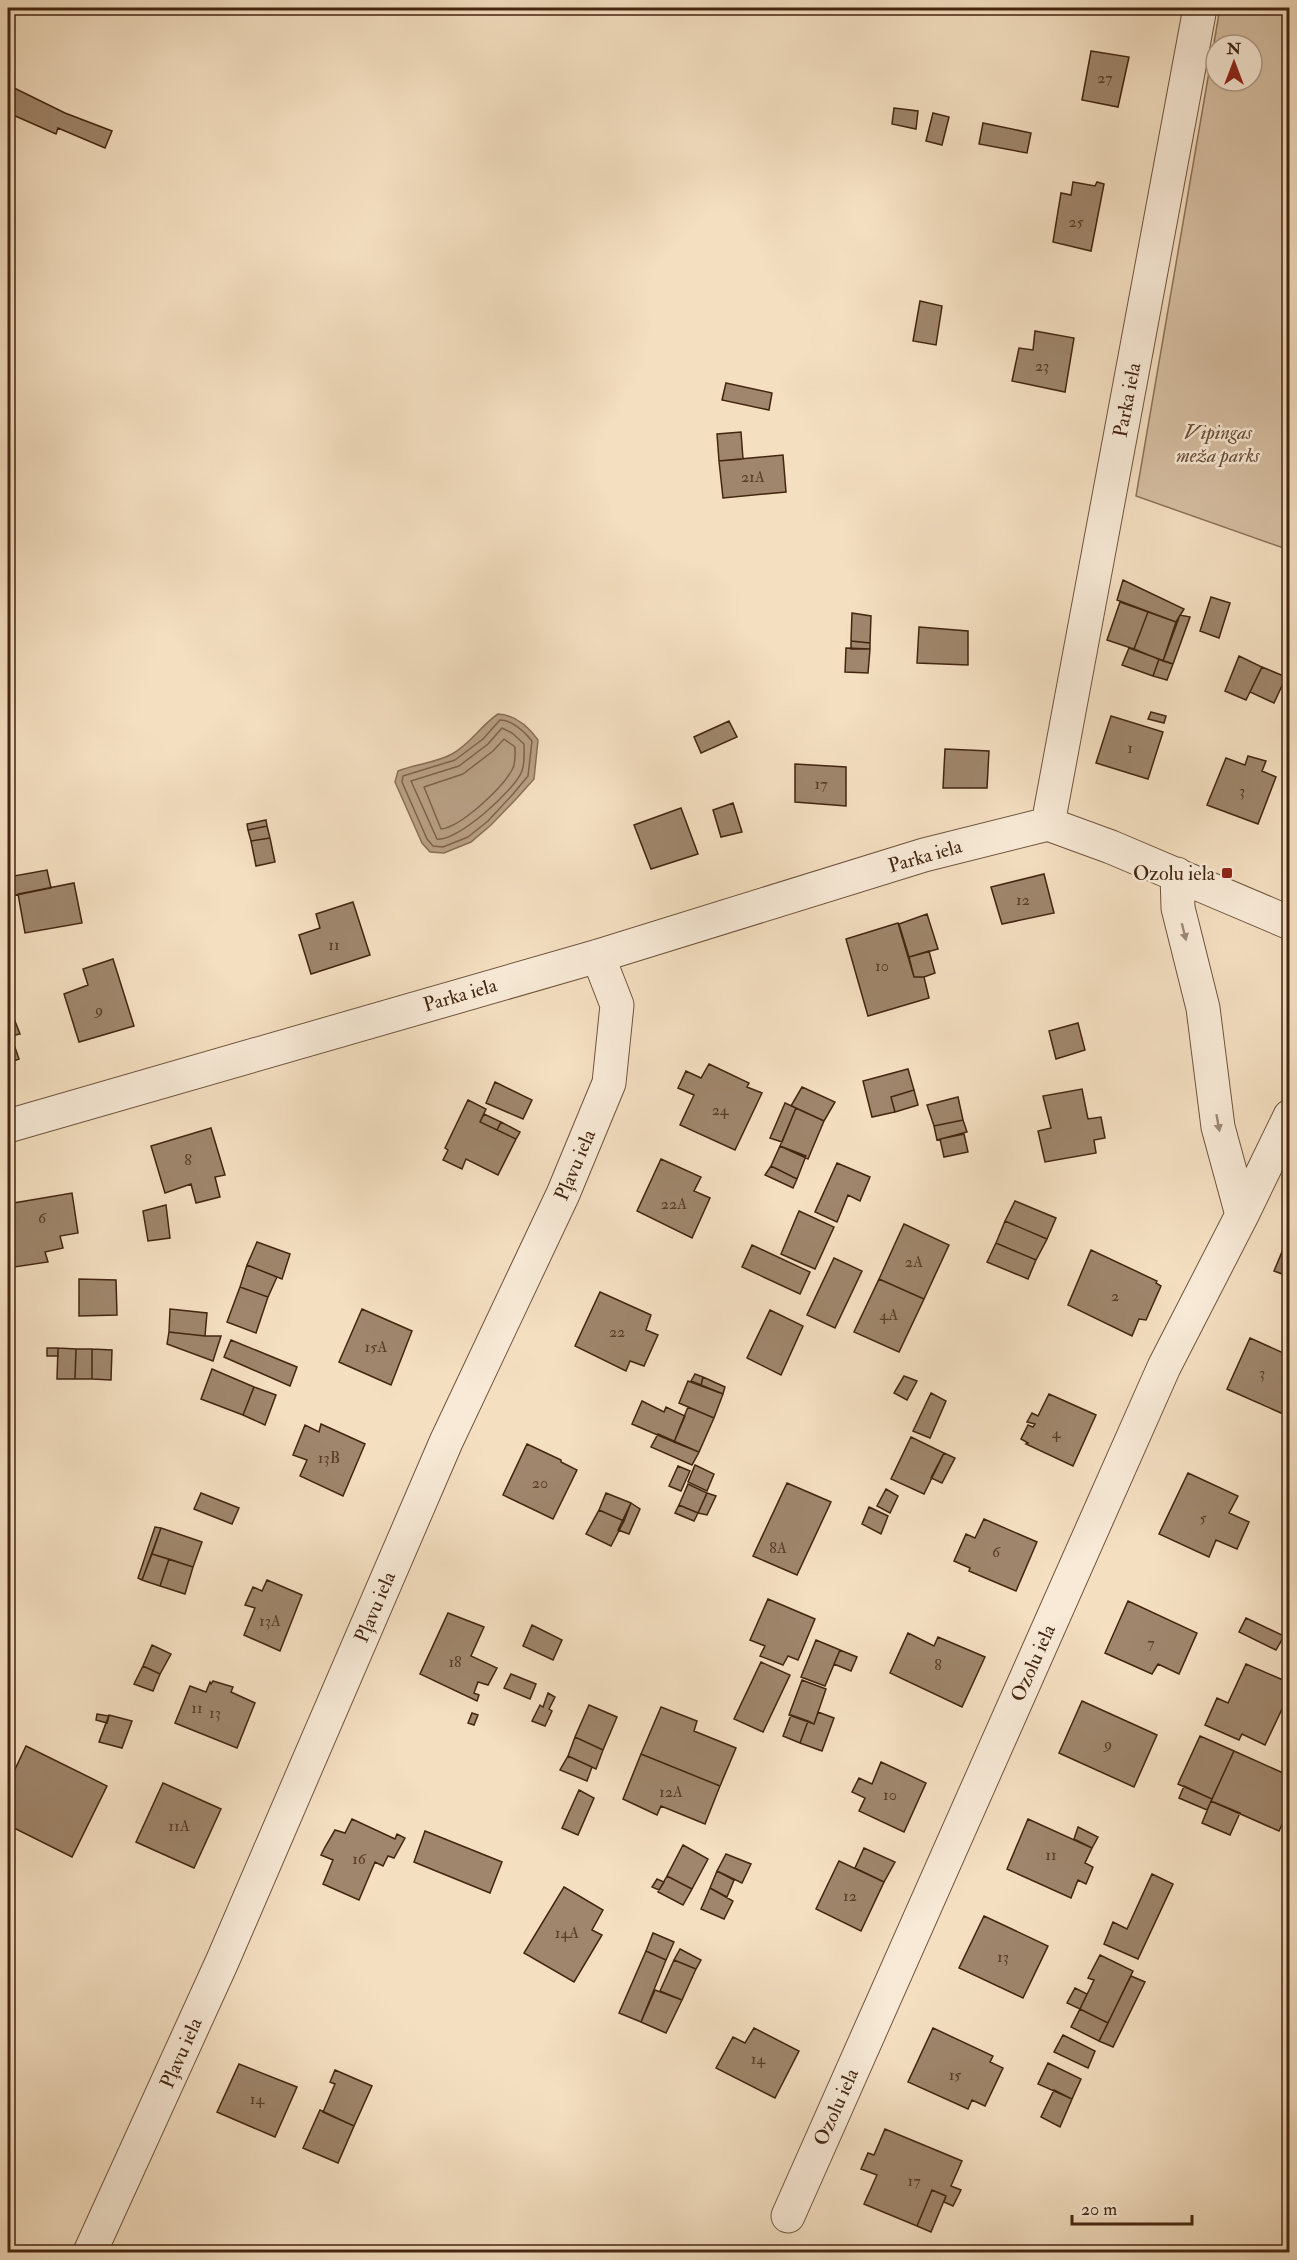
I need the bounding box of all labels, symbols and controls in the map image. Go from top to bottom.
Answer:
north arrow [1204,33,1264,93]
text: N [1226,39,1242,59]
house number: 27 [1097,68,1113,88]
house number: 25 [1068,212,1084,232]
house number: 23 [1035,356,1049,376]
street label: Parka iela [1108,360,1147,439]
park label: Vipingas meža parks [1177,420,1260,468]
house number: 21A [741,467,765,487]
house number: 1 [1127,738,1133,758]
house number: 17 [814,774,828,794]
house number: 3 [1239,781,1245,801]
street label: Parka iela [885,833,966,878]
place label: Ozolu iela [1133,861,1216,886]
marker: Ozolu iela [1220,866,1234,880]
house number: 12 [1016,890,1030,910]
one-way arrow [1179,923,1189,941]
house number: 11 [328,935,340,955]
house number: 10 [875,956,889,976]
street label: Parka iela [420,972,501,1017]
house number: 9 [94,1000,103,1020]
house number: 24 [712,1100,730,1120]
one-way arrow [1214,1114,1223,1133]
street label: Pļavu iela [549,1125,601,1204]
house number: 8 [184,1150,192,1170]
house number: 22A [661,1194,687,1214]
house number: 6 [38,1208,47,1228]
house number: 2A [905,1252,923,1272]
house number: 2 [1111,1286,1119,1306]
house number: 4A [880,1305,898,1325]
house number: 22 [609,1322,625,1342]
house number: 15A [365,1337,387,1357]
house number: 3 [1259,1363,1265,1383]
house number: 4 [1052,1423,1062,1443]
house number: 13B [318,1448,340,1468]
house number: 20 [532,1473,548,1493]
house number: 5 [1199,1508,1207,1528]
house number: 8A [769,1538,787,1558]
house number: 6 [992,1542,1001,1562]
street label: Pļavu iela [349,1567,401,1646]
house number: 13A [259,1611,281,1631]
street label: Ozolu iela [1005,1620,1061,1706]
house number: 7 [1147,1633,1155,1653]
house number: 18 [448,1652,462,1672]
house number: 8 [934,1655,942,1675]
house number: 11 [191,1698,203,1718]
house number: 13 [209,1703,221,1723]
house number: 9 [1103,1734,1112,1754]
house number: 12A [659,1782,683,1802]
house number: 10 [883,1785,897,1805]
house number: 11A [168,1816,190,1836]
house number: 11 [1045,1845,1057,1865]
house number: 16 [352,1849,367,1869]
house number: 12 [843,1886,857,1906]
house number: 14A [555,1923,579,1943]
house number: 13 [997,1947,1009,1967]
street label: Pļavu iela [154,2013,208,2092]
house number: 14 [751,2049,767,2069]
street label: Ozolu iela [808,2064,864,2150]
house number: 15 [949,2065,961,2085]
house number: 14 [250,2089,266,2109]
house number: 17 [907,2171,921,2191]
scale bar [1072,2188,1192,2226]
text: 20 m [1081,2198,1117,2221]

